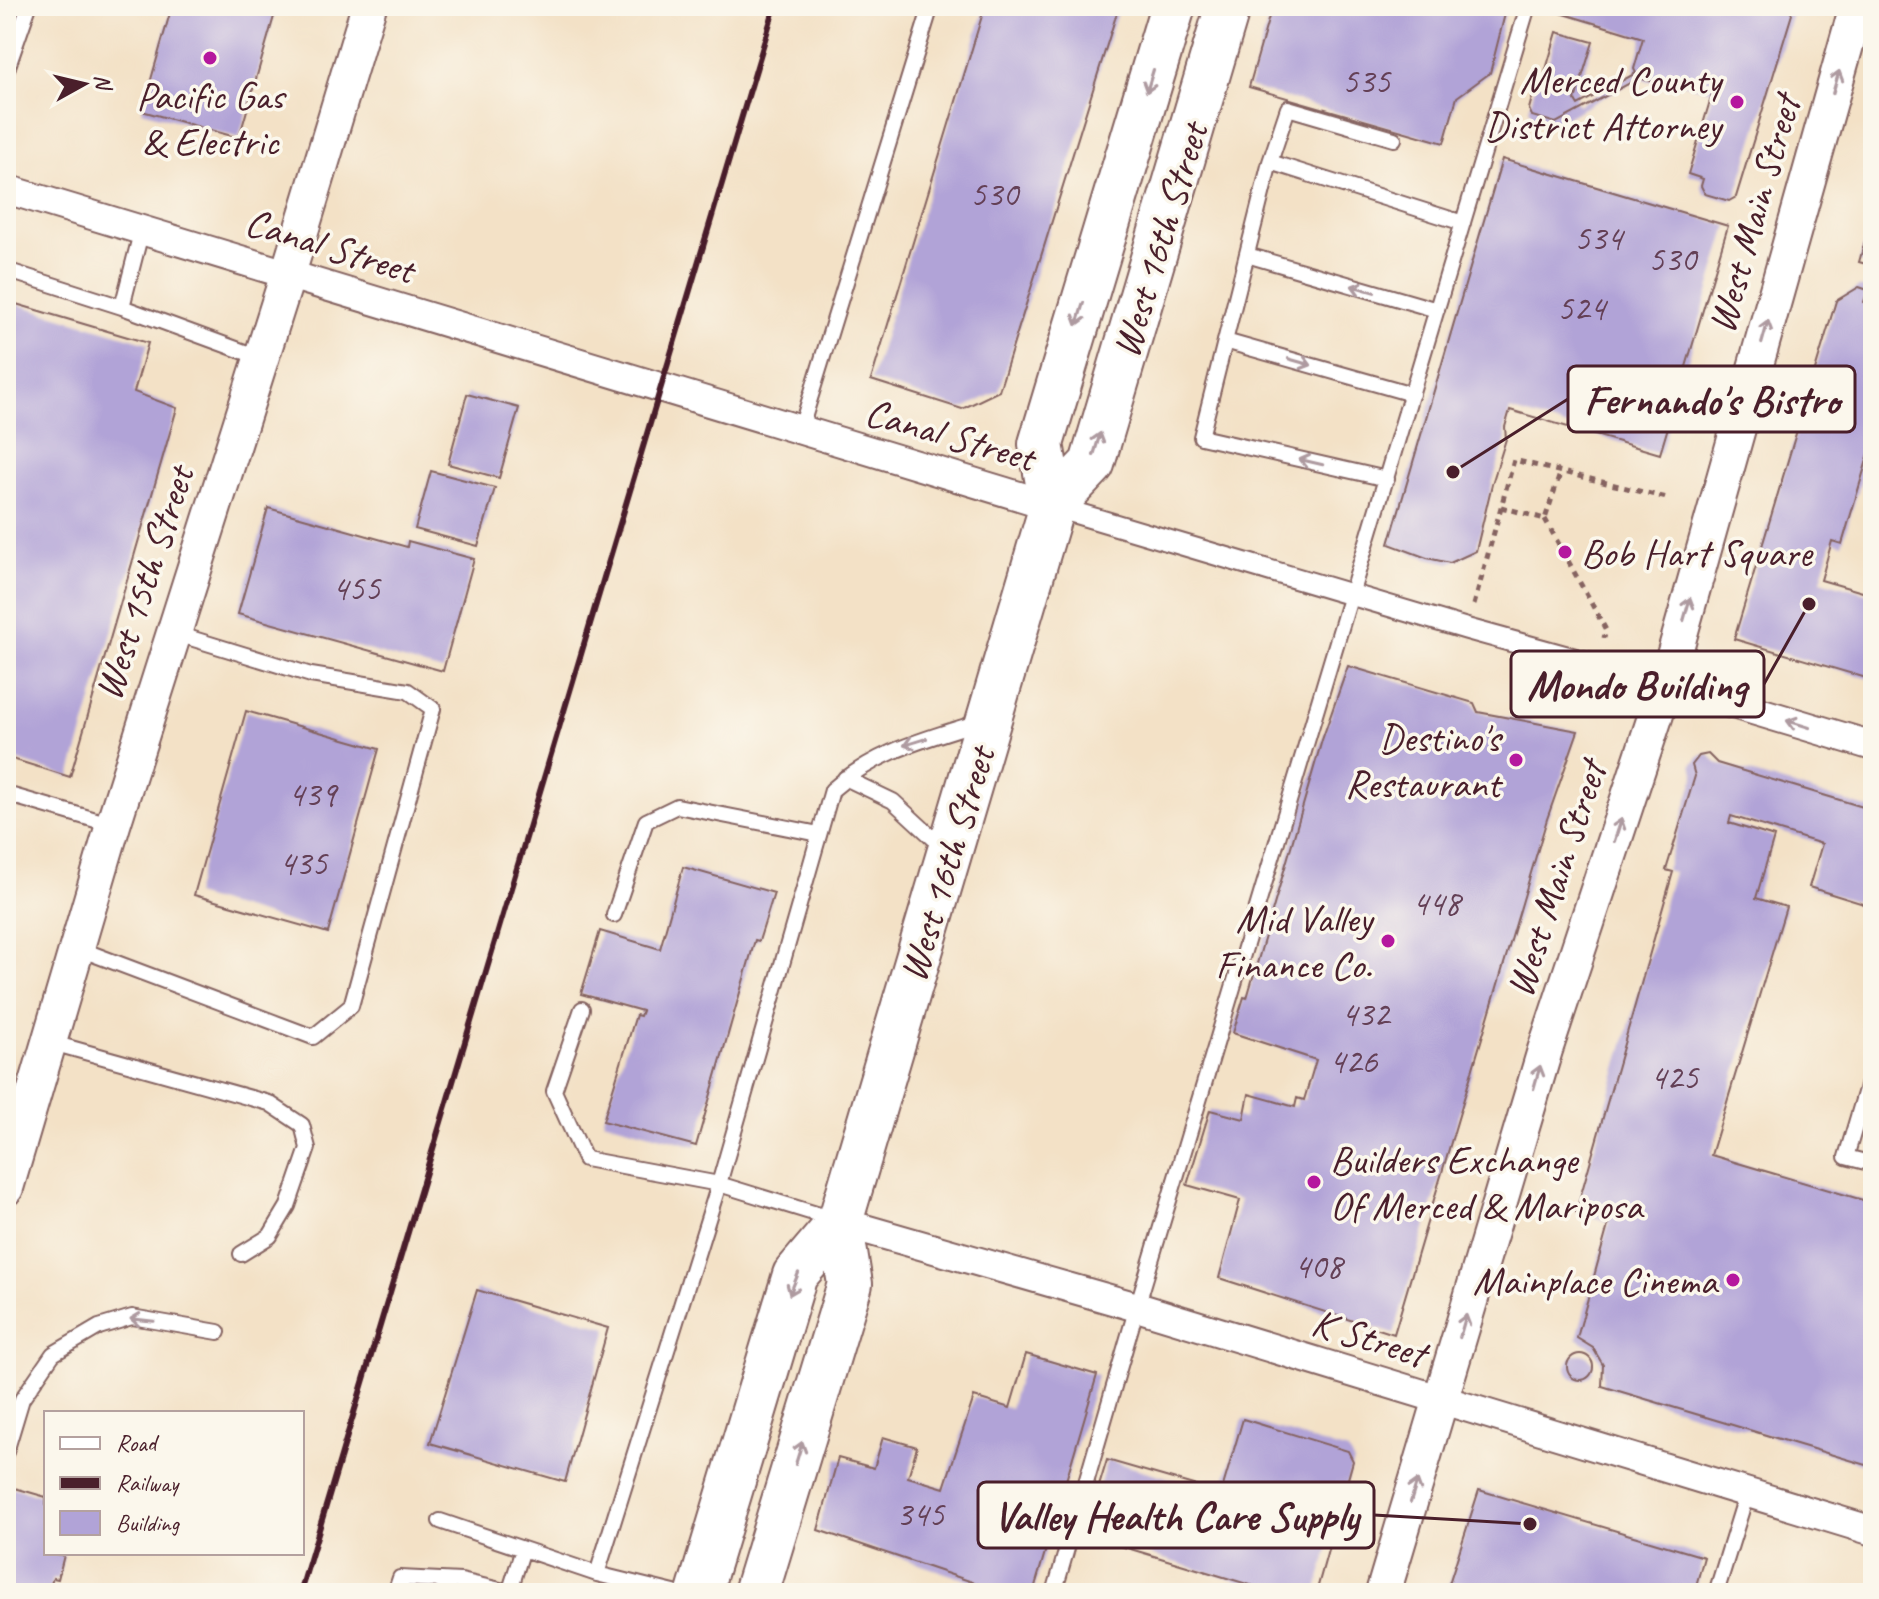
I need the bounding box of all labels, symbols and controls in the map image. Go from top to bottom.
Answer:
north arrow [44,44,124,124]
marker: Pacific Gas & Electric [201,49,219,67]
place label: Merced County District Attorney [1484,55,1724,151]
house number: 535 [1342,58,1392,104]
one-way arrow [1142,67,1157,93]
one-way arrow [1829,69,1844,95]
place label: Pacific Gas & Electric [136,71,287,167]
text: N [88,73,118,93]
street label: West Main Street [1696,84,1813,339]
marker: Merced County District Attorney [1728,93,1746,111]
street label: West 16th Street [1101,114,1220,363]
house number: 530 [970,171,1021,217]
street label: Canal Street [240,197,423,296]
house number: 534 [1574,215,1626,261]
house number: 530 [1648,236,1699,282]
one-way arrow [1350,281,1376,296]
house number: 524 [1557,285,1609,331]
one-way arrow [1072,301,1086,326]
one-way arrow [1758,319,1773,345]
one-way arrow [1287,356,1313,371]
callout: Fernando's Bistro [1568,366,1855,432]
text: Fernando's Bistro [1584,374,1843,427]
street label: Canal Street [860,387,1043,484]
one-way arrow [1090,432,1105,458]
one-way arrow [1299,454,1324,469]
street label: West 15th Street [83,457,206,706]
place label: Bob Hart Square [1581,528,1815,578]
marker: Bob Hart Square [1556,543,1574,561]
house number: 455 [332,565,382,611]
one-way arrow [1681,597,1695,622]
callout: Mondo Building [1511,651,1764,717]
text: Mondo Building [1527,659,1751,712]
place label: Destino's Restaurant [1345,713,1504,809]
one-way arrow [1786,716,1812,731]
one-way arrow [902,735,928,750]
street label: West 16th Street [888,738,1007,987]
street label: West Main Street [1494,750,1619,1003]
marker: Destino's Restaurant [1507,751,1525,769]
house number: 439 [288,771,339,817]
one-way arrow [1611,818,1626,843]
house number: 435 [279,840,329,886]
house number: 448 [1412,880,1464,926]
place label: Mid Valley Finance Co. [1215,894,1375,990]
marker: Mid Valley Finance Co. [1379,932,1397,950]
house number: 432 [1341,991,1392,1037]
house number: 426 [1329,1038,1379,1084]
house number: 425 [1650,1054,1700,1100]
one-way arrow [1531,1065,1545,1090]
place label: Builders Exchange Of Merced & Mariposa [1330,1135,1645,1231]
marker: Builders Exchange Of Merced & Mariposa [1305,1173,1323,1191]
house number: 408 [1294,1243,1346,1289]
place label: Mainplace Cinema [1473,1256,1720,1306]
one-way arrow [785,1271,800,1295]
marker: Mainplace Cinema [1724,1271,1742,1289]
street label: K Street [1306,1297,1437,1380]
one-way arrow [129,1312,155,1327]
one-way arrow [1456,1314,1471,1340]
legend [44,1411,304,1555]
text: Road [116,1428,160,1458]
one-way arrow [792,1440,807,1466]
text: Railway [116,1468,180,1498]
one-way arrow [1407,1479,1422,1505]
callout: Valley Health Care Supply [978,1482,1374,1548]
text: Valley Health Care Supply [994,1490,1362,1543]
house number: 345 [896,1491,946,1537]
text: Building [116,1508,181,1538]

